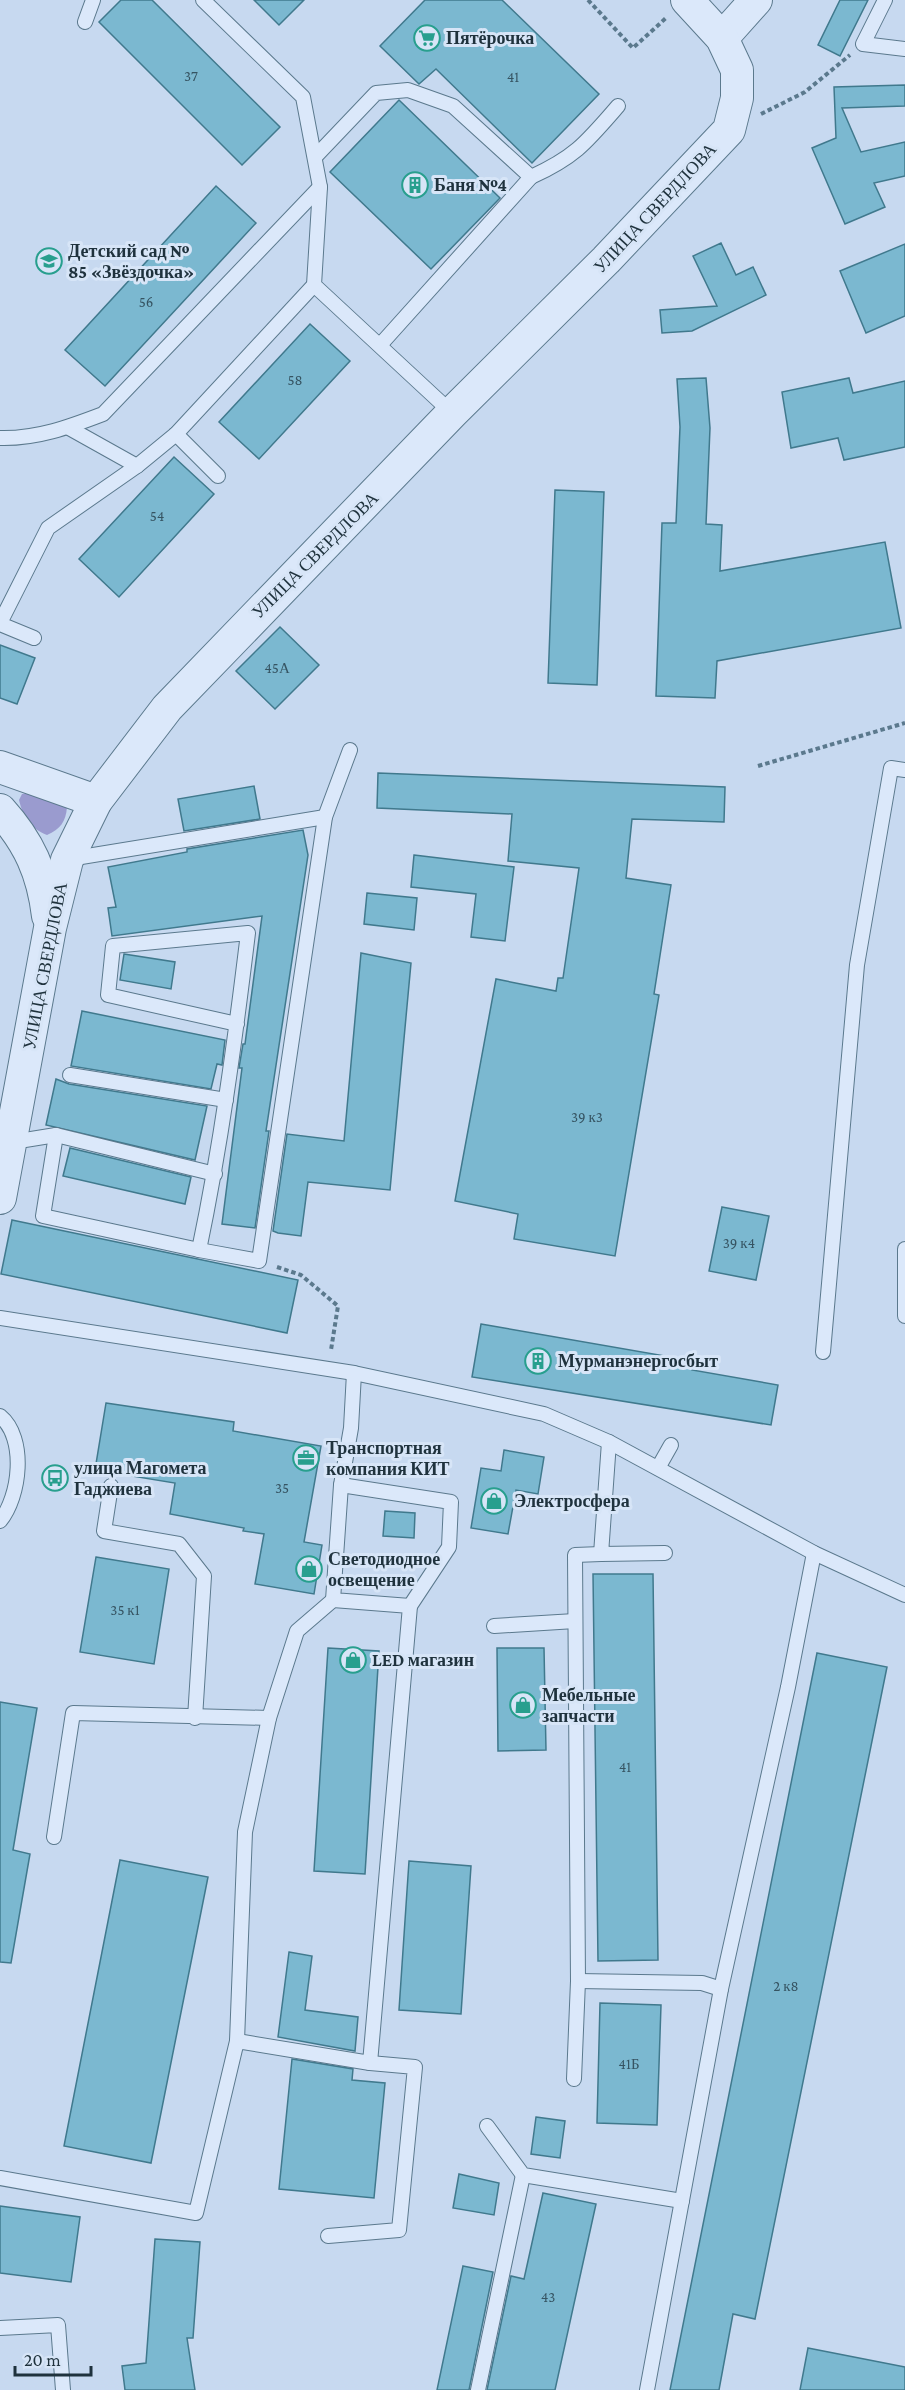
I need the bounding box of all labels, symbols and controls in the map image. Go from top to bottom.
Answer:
supermarket icon: Пятёрочка [412,23,442,53]
place label: Пятёрочка [446,28,534,48]
house number: 37 [184,68,198,84]
house number: 41 [507,69,519,85]
street label: УЛИЦА СВЕРДЛОВА [590,139,720,277]
building icon: Баня №4 [400,170,430,200]
place label: Баня №4 [434,175,507,195]
place label: Детский сад № 85 «Звёздочка» [68,241,194,282]
school or university icon: Детский сад № 85 «Звёздочка» [34,246,64,276]
house number: 56 [139,294,153,310]
house number: 58 [287,372,303,388]
street label: УЛИЦА СВЕРДЛОВА [248,488,382,622]
house number: 54 [150,508,164,524]
house number: 45А [264,660,290,676]
street label: УЛИЦА СВЕРДЛОВА [19,880,71,1052]
house number: 39 к3 [571,1109,603,1125]
house number: 39 к4 [723,1235,755,1251]
building icon: Мурманэнергосбыт [523,1346,553,1376]
place label: Мурманэнергосбыт [558,1351,718,1371]
place label: Транспортная компания КИТ [326,1438,449,1479]
office icon: Транспортная компания КИТ [291,1443,321,1473]
place label: улица Магомета Гаджиева [74,1458,207,1499]
bus stop icon: улица Магомета Гаджиева [40,1463,70,1493]
house number: 35 [275,1480,289,1496]
shop icon: Электросфера [479,1486,509,1516]
place label: Электросфера [514,1491,630,1511]
place label: Светодиодное освещение [328,1549,440,1590]
shop icon: Светодиодное освещение [294,1554,324,1584]
house number: 35 к1 [110,1602,140,1618]
shop icon: LED магазин [338,1645,368,1675]
place label: LED магазин [372,1650,474,1670]
place label: Мебельные запчасти [542,1685,636,1726]
shop icon: Мебельные запчасти [508,1690,538,1720]
house number: 41 [619,1759,631,1775]
house number: 2 к8 [773,1978,799,1994]
house number: 41Б [618,2056,640,2072]
house number: 43 [541,2289,555,2305]
scale bar [15,2339,92,2377]
text: 20 m [24,2350,61,2370]

